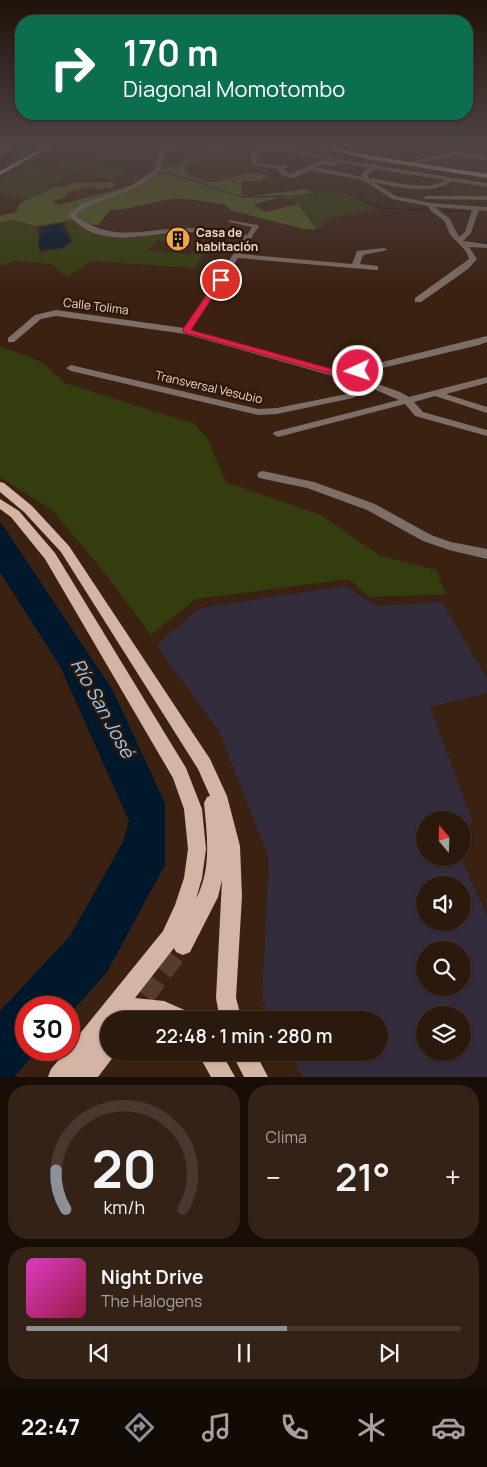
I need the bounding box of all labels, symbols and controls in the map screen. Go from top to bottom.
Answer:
text: 170 m [123,29,219,77]
icon: right [40,35,105,100]
text: Diagonal Momotombo [123,74,345,104]
place label: Casa de habitación [196,224,258,255]
building icon: Casa de habitación [165,226,191,252]
pin [200,259,242,301]
icon: arrive [207,266,235,294]
street label: Calle Tolima [62,294,130,318]
position arrow [331,344,383,396]
street label: Transversal Vesubio [154,366,264,408]
water label: Río San José [65,654,142,764]
north arrow [416,811,471,866]
map controls [416,811,471,1061]
button: sound [416,876,471,931]
button: search [416,941,471,996]
speed limit sign: 30 [15,996,80,1061]
button: layers [416,1006,471,1061]
text: 22:48 · 1 min · 280 m [156,1023,332,1049]
text: Clima [266,1126,307,1148]
text: 20 [91,1133,156,1204]
text: 21° [335,1150,390,1202]
text: − [266,1158,281,1196]
text: + [445,1158,461,1196]
text: km/h [103,1195,145,1219]
text: Night Drive [101,1264,203,1290]
text: The Halogens [101,1290,202,1312]
icon: previous [85,1339,113,1367]
icon: pause [230,1339,258,1367]
icon: next [375,1339,403,1367]
icon: directions [122,1410,157,1445]
icon: music [199,1410,234,1445]
icon: phone [277,1410,312,1445]
icon: climate [354,1410,389,1445]
icon: car [431,1410,466,1445]
text: 22:47 [21,1412,80,1442]

